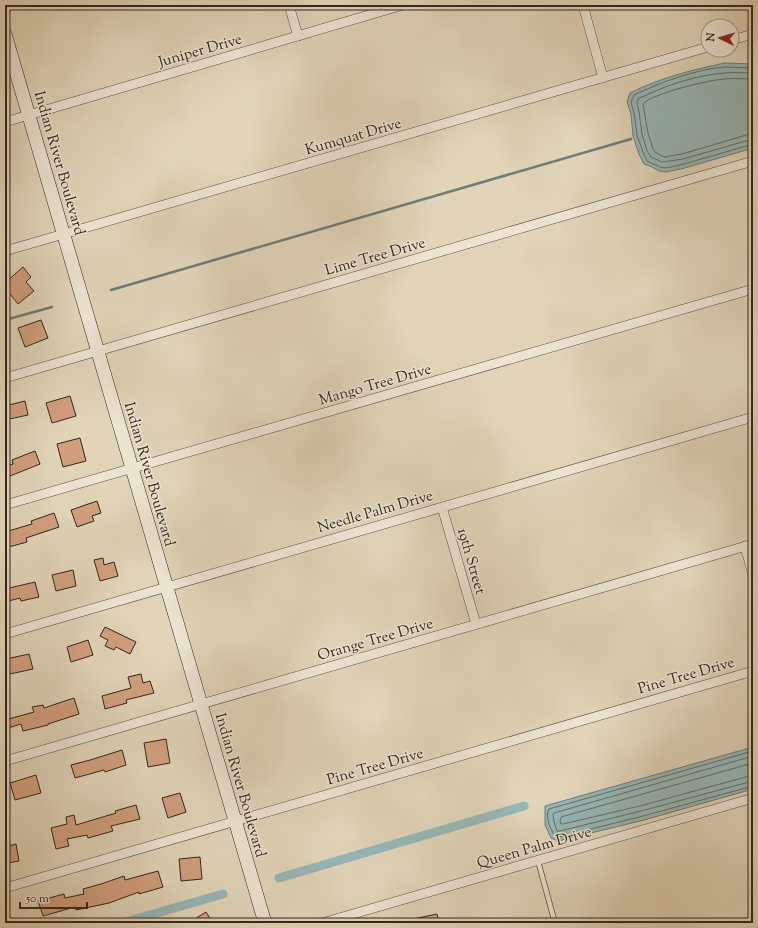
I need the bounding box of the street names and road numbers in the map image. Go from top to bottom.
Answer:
street label: Juniper Drive [155,29,245,74]
street label: Indian River Boulevard [28,89,89,239]
street label: Kumquat Drive [303,114,404,161]
street label: Lime Tree Drive [323,233,428,282]
street label: Mango Tree Drive [317,359,434,412]
street label: Indian River Boulevard [118,400,179,550]
street label: Needle Palm Drive [315,486,436,539]
street label: 19th Street [451,526,490,597]
street label: Orange Tree Drive [315,614,436,667]
street label: Pine Tree Drive [636,653,737,700]
street label: Indian River Boulevard [209,711,270,861]
street label: Pine Tree Drive [325,744,426,791]
street label: Queen Palm Drive [475,822,594,875]

